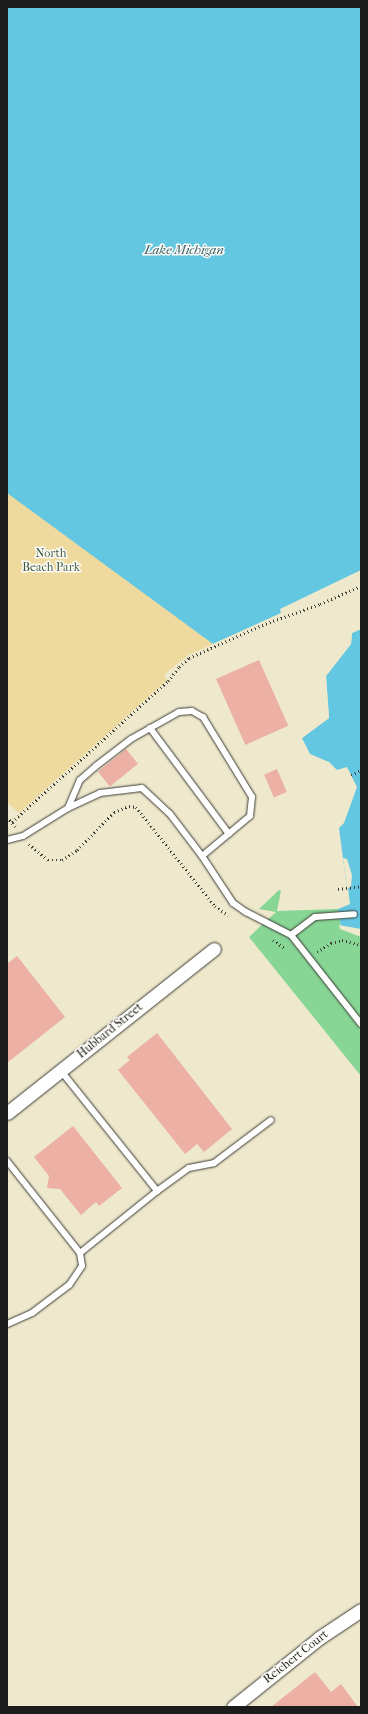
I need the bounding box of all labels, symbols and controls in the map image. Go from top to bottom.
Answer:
water label: Lake Michigan [144,242,224,258]
park label: North Beach Park [22,547,80,575]
street label: Hubbard Street [74,1000,146,1062]
street label: Reichert Court [261,1627,331,1687]

